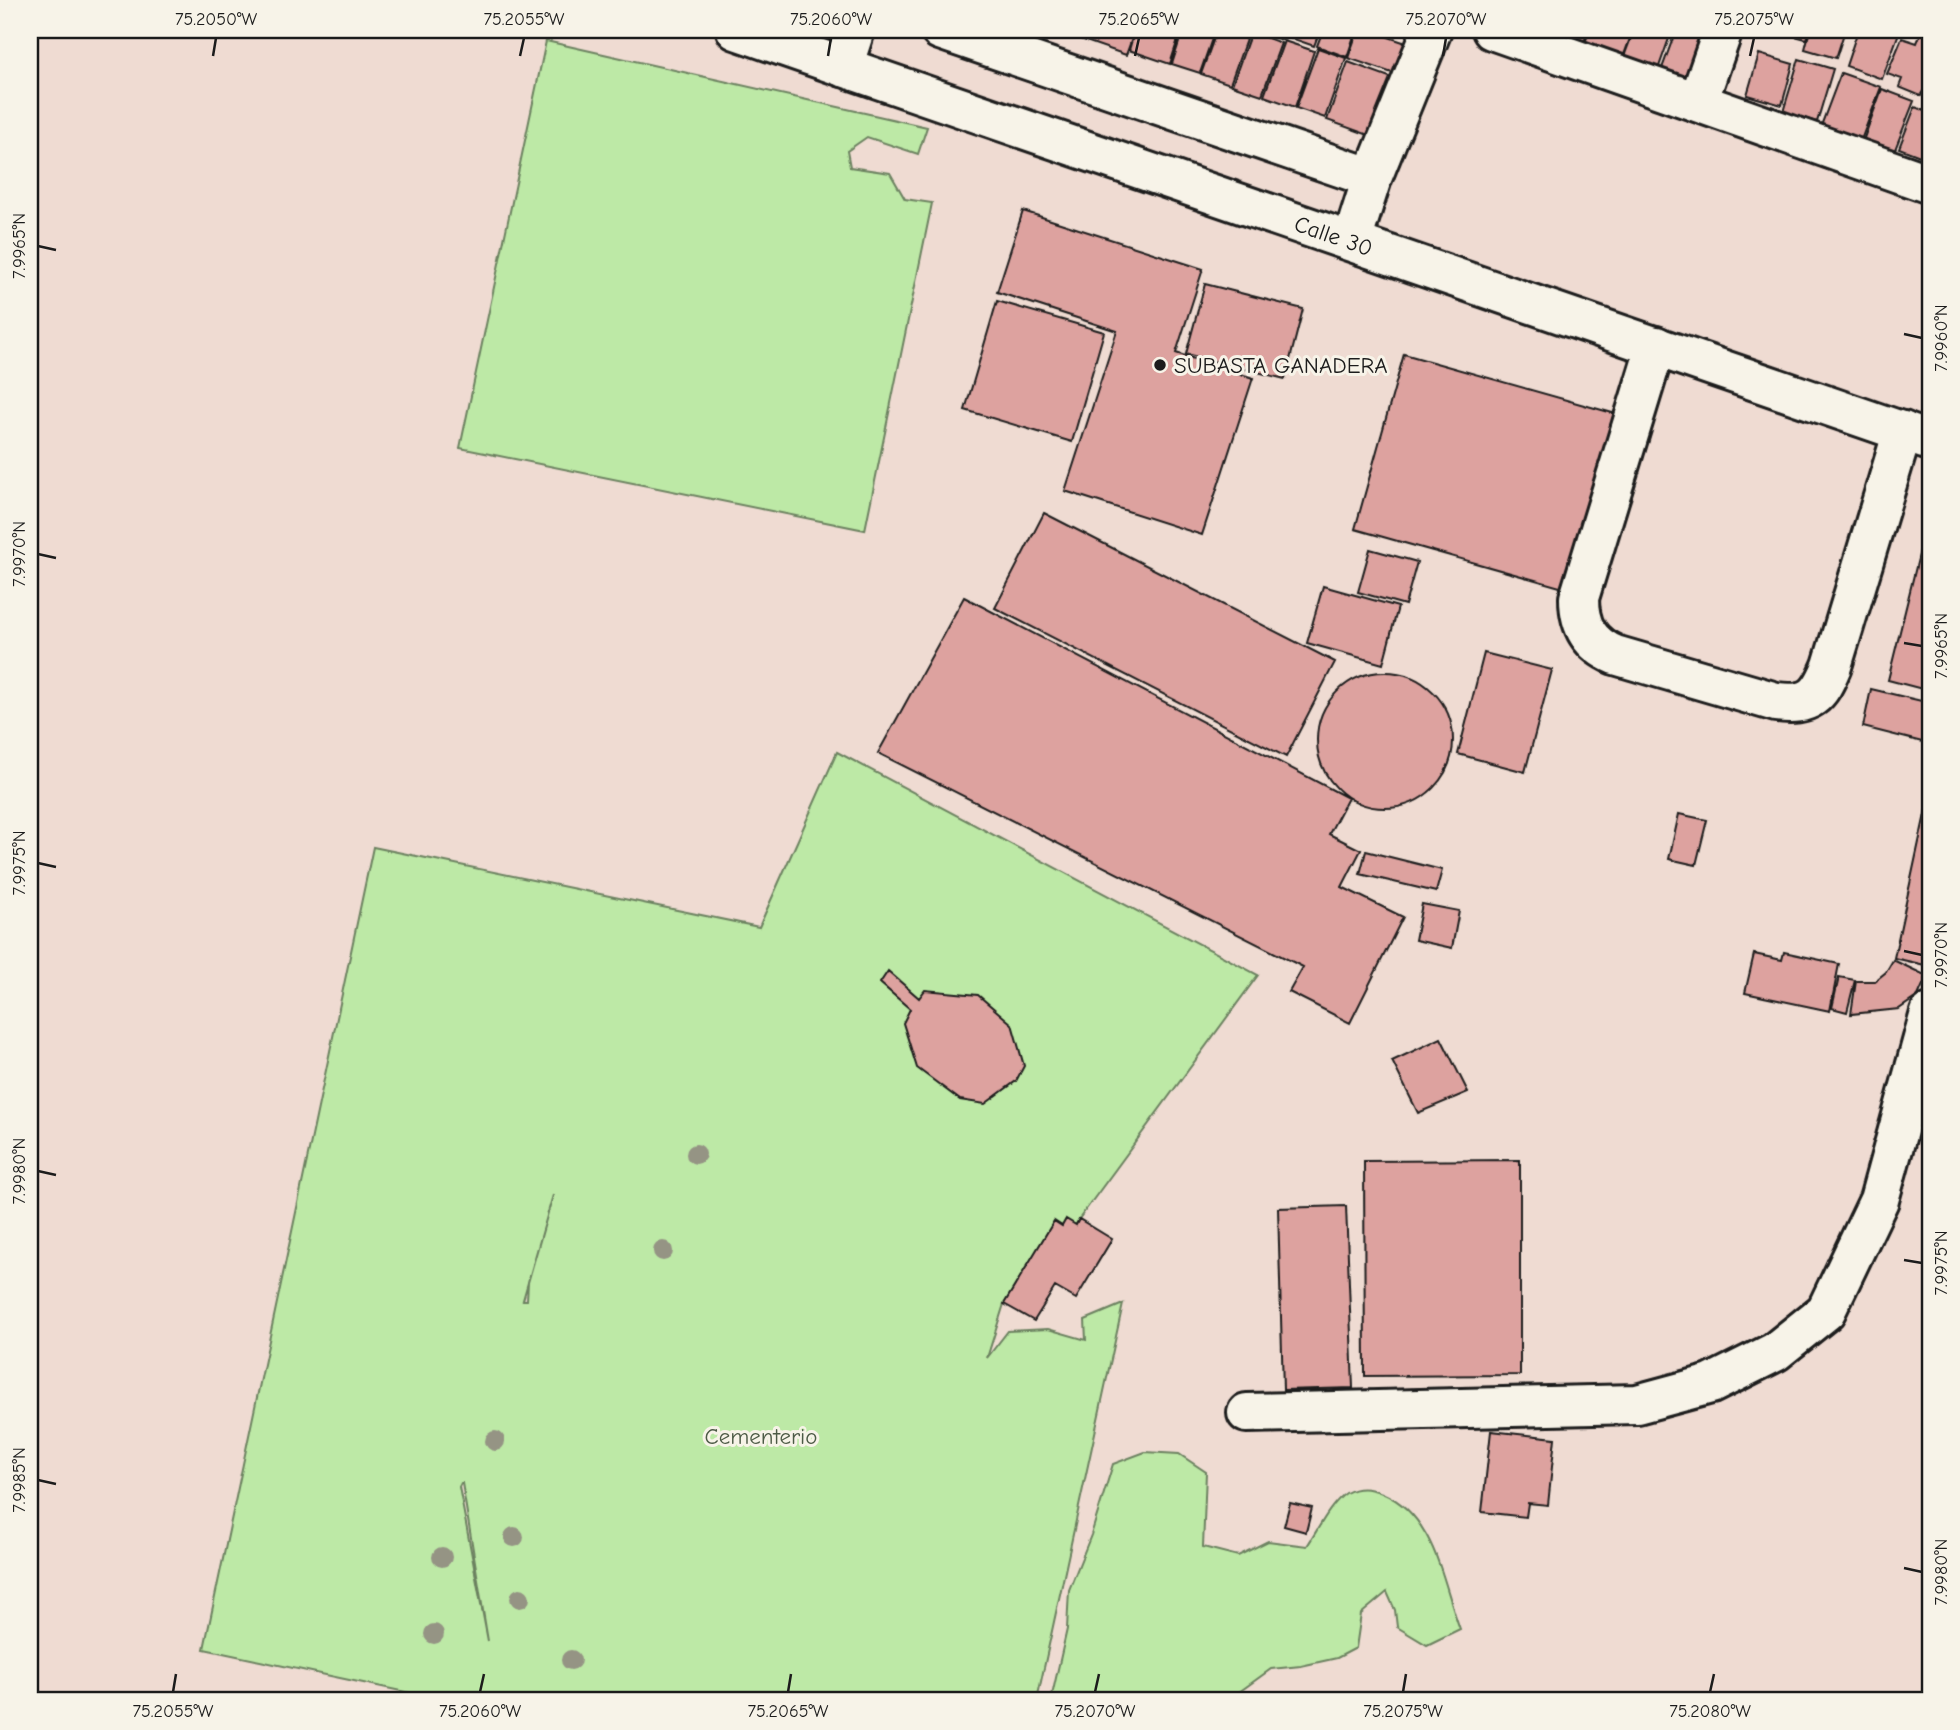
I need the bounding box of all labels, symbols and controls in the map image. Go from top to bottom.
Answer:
text: 75.2050°W [175,9,257,30]
text: 75.2055°W [484,9,565,30]
text: 75.2060°W [790,9,872,30]
text: 75.2065°W [1099,9,1180,30]
text: 75.2070°W [1406,9,1487,30]
text: 75.2075°W [1714,9,1794,30]
street label: Calle 30 [1291,210,1376,262]
text: 7.9965°N [9,213,30,279]
text: 7.9960°N [1931,304,1952,372]
place label: SUBASTA GANADERA [1174,352,1388,379]
marker: SUBASTA GANADERA [1152,357,1168,373]
text: 7.9970°N [9,521,30,587]
text: 7.9965°N [1931,613,1952,679]
text: 7.9975°N [9,831,30,895]
text: 7.9970°N [1931,922,1952,988]
text: 7.9980°N [9,1138,30,1204]
text: 7.9975°N [1931,1231,1952,1295]
park label: Cementerio [705,1423,817,1450]
text: 7.9985°N [9,1447,30,1513]
text: 7.9980°N [1931,1539,1952,1605]
text: 75.2055°W [133,1701,214,1722]
text: 75.2060°W [439,1701,521,1722]
text: 75.2065°W [748,1701,829,1722]
text: 75.2070°W [1055,1701,1136,1722]
text: 75.2075°W [1363,1701,1443,1722]
text: 75.2080°W [1669,1701,1751,1722]

